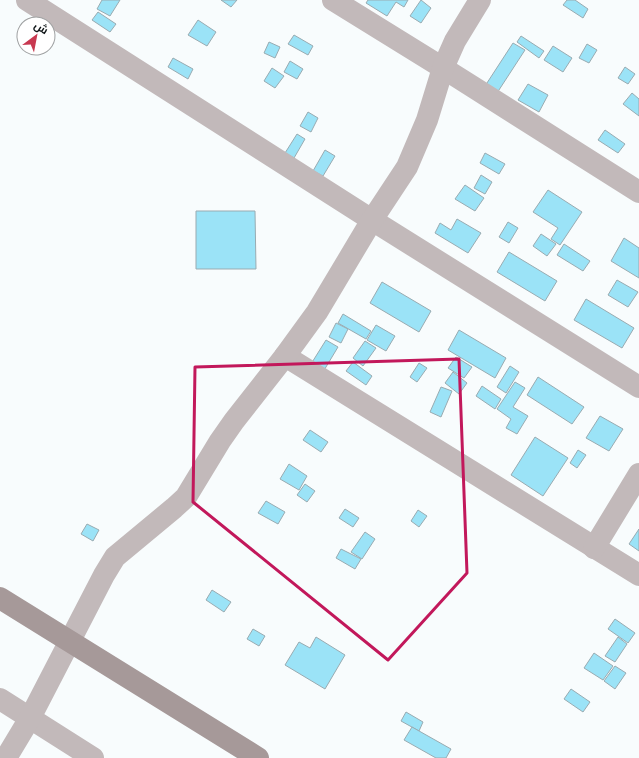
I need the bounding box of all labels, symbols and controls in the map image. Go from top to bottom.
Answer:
north arrow [16,16,56,56]
text: ش [32,18,51,37]

